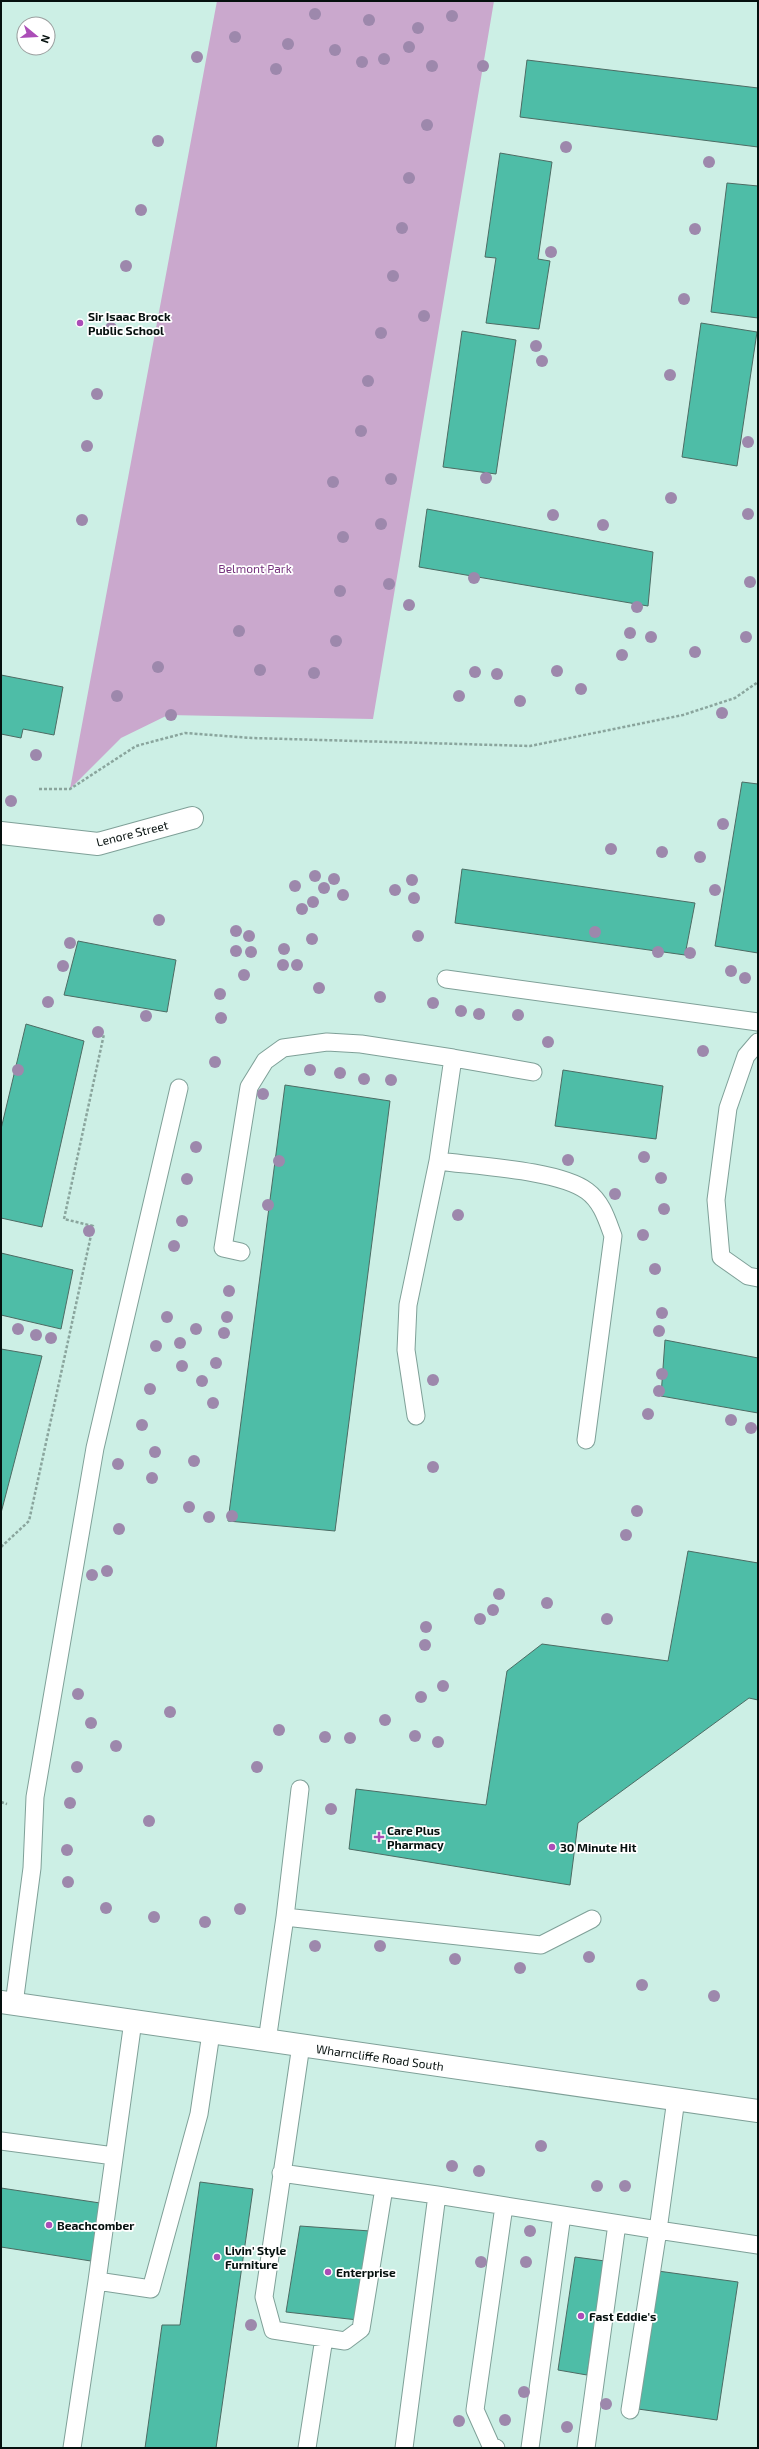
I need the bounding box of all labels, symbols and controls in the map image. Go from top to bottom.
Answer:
north arrow [16,16,56,56]
text: N [39,33,53,45]
place label: Sir Isaac Brock Public School [88,309,171,337]
marker: Sir Isaac Brock Public School [75,318,85,328]
park label: Belmont Park [218,561,292,575]
street label: Lenore Street [95,817,170,849]
place label: Care Plus Pharmacy [387,1823,444,1852]
marker: Care Plus Pharmacy [374,1832,384,1842]
place label: 30 Minute Hit [560,1840,636,1854]
marker: 30 Minute Hit [547,1842,557,1852]
street label: Wharncliffe Road South [315,2041,445,2073]
place label: Beachcomber [57,2218,134,2232]
marker: Beachcomber [44,2220,54,2230]
place label: Livin' Style Furniture [225,2243,287,2271]
marker: Livin' Style Furniture [212,2252,222,2262]
place label: Enterprise [336,2265,396,2279]
marker: Enterprise [323,2267,333,2277]
place label: Fast Eddie's [589,2309,656,2323]
marker: Fast Eddie's [576,2311,586,2321]

